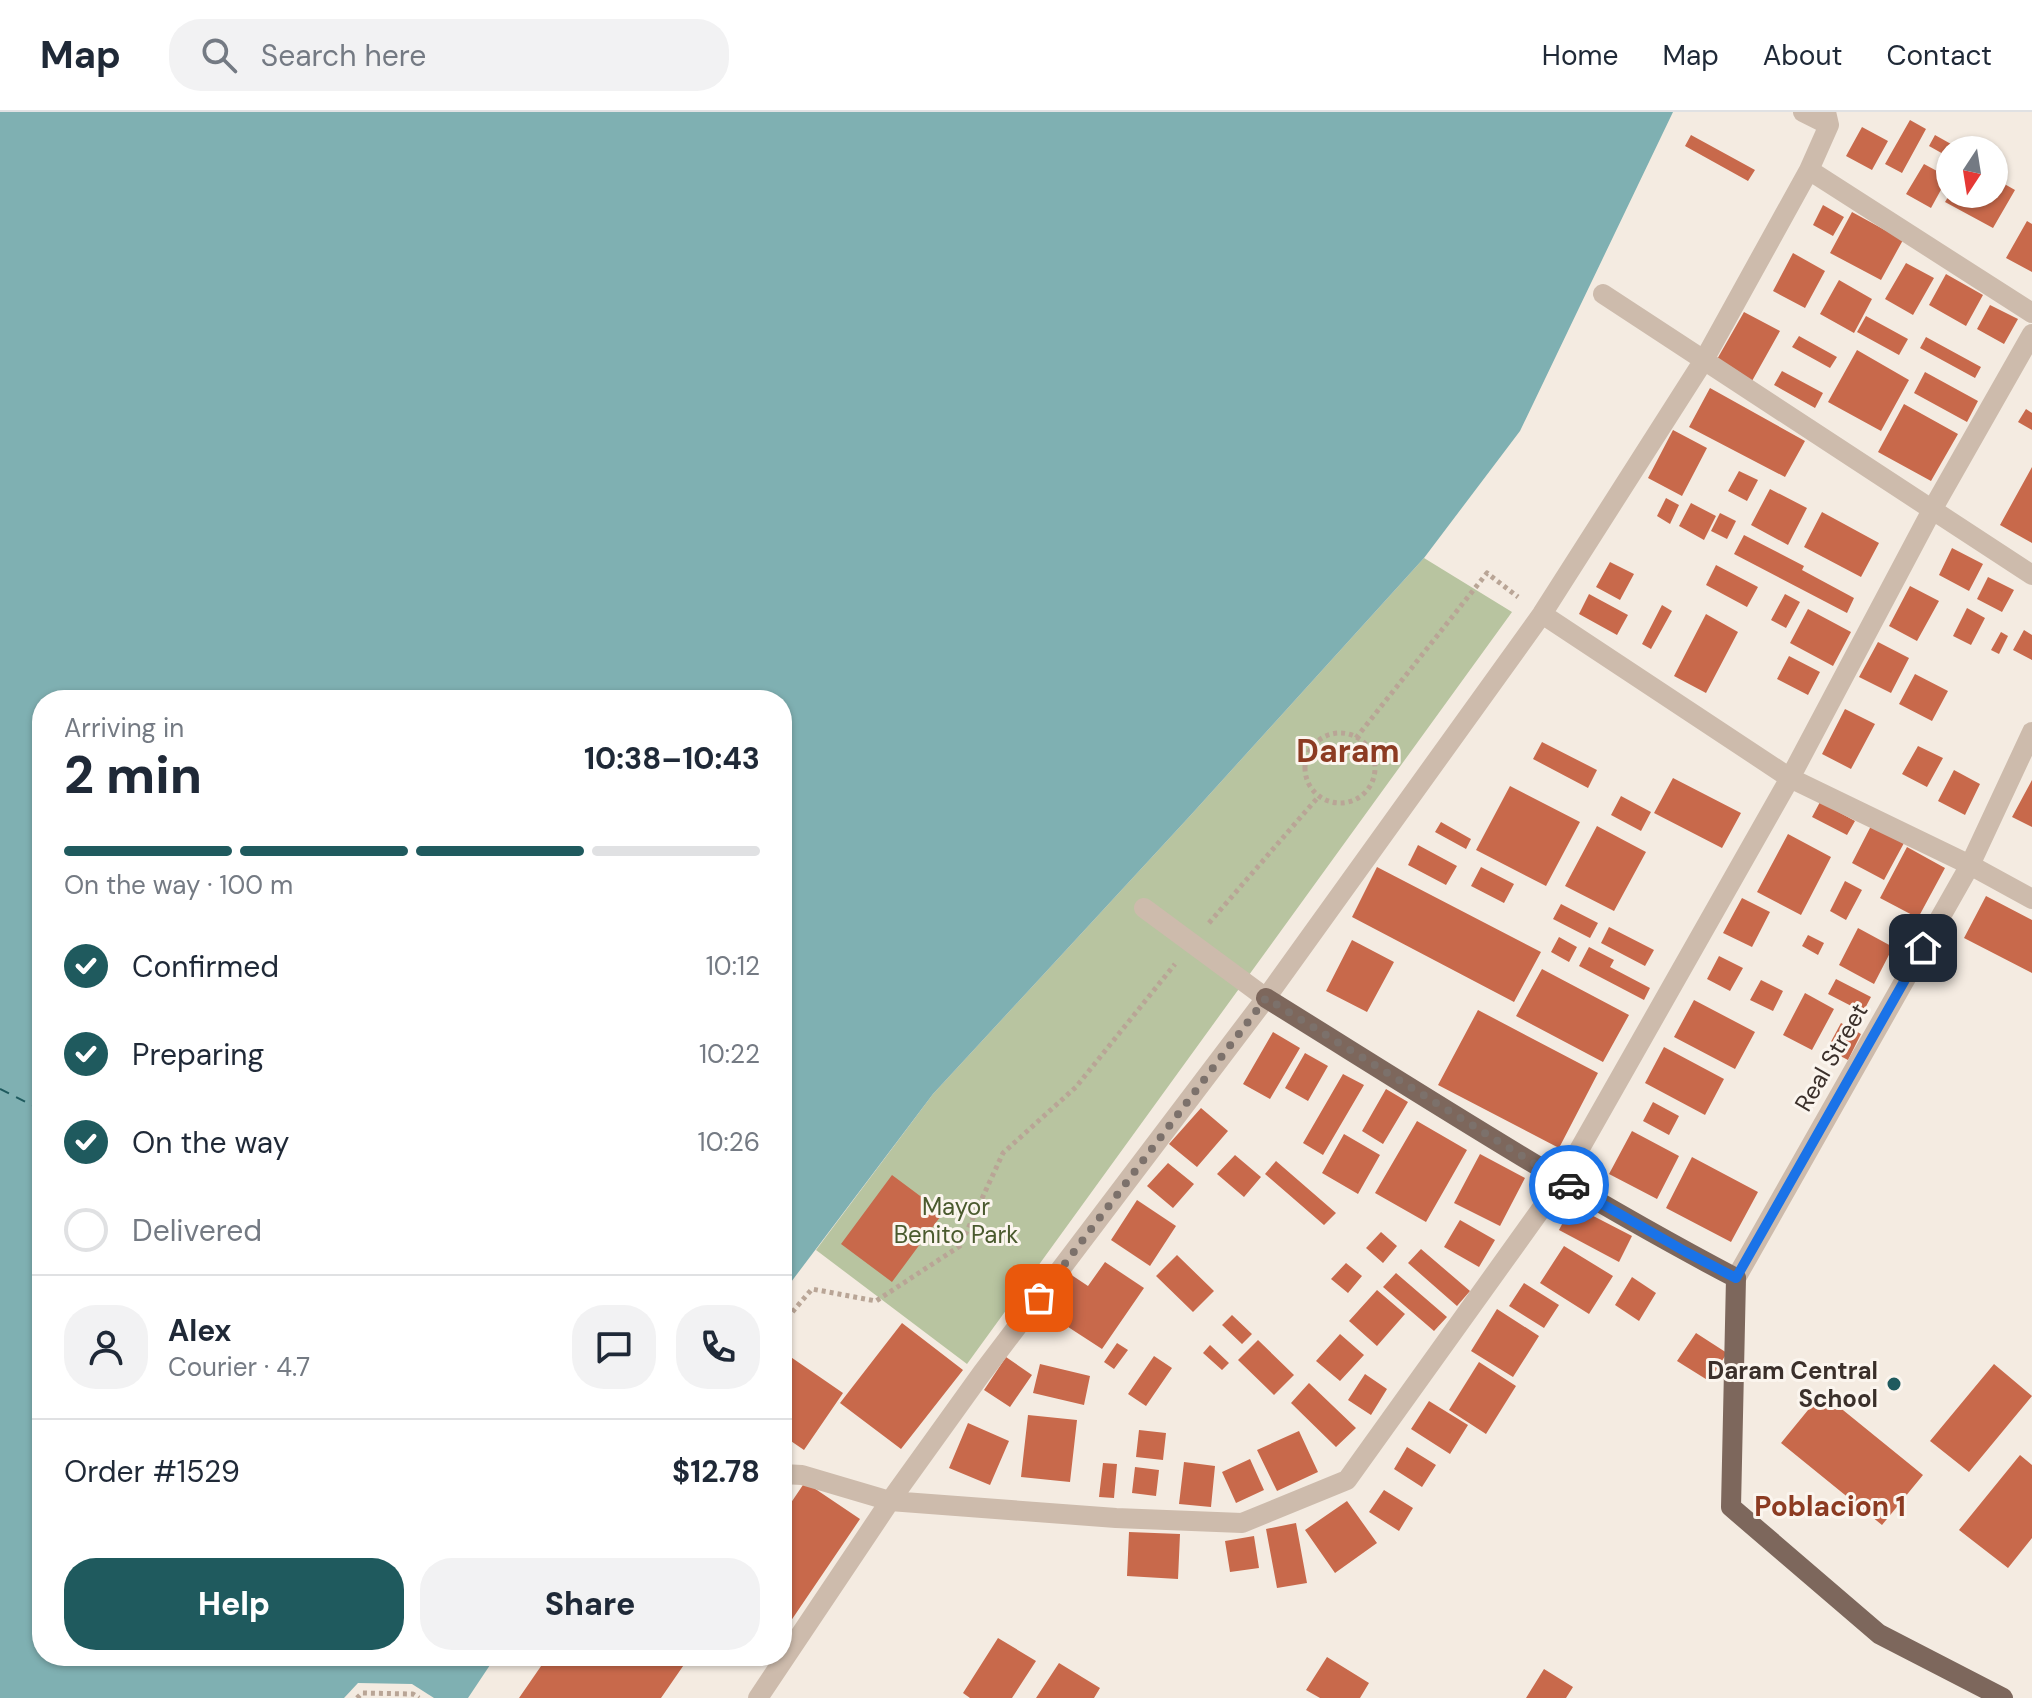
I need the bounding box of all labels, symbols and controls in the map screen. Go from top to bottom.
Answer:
search box [169,19,729,91]
text: Map [40,30,121,80]
icon: search [197,33,241,77]
text: Search here [261,36,426,75]
text: Home [1542,37,1618,74]
text: Map [1662,37,1719,74]
text: About [1763,37,1842,74]
text: Contact [1886,37,1992,74]
north arrow [1936,136,2008,208]
map controls [1936,136,2008,208]
text: Arriving in [64,711,184,745]
district label: Daram [1296,730,1400,772]
text: 10:38–10:43 [584,739,760,778]
text: 2 min [64,741,202,809]
text: On the way · 100 m [64,868,293,902]
pin [1889,914,1957,982]
icon: home [1901,926,1945,970]
icon: check [64,944,108,988]
text: Confirmed [132,947,279,986]
text: 10:12 [706,949,760,983]
street label: Real Street [1788,997,1874,1117]
icon: check [64,1032,108,1076]
text: Preparing [132,1035,264,1074]
text: 10:22 [699,1037,760,1071]
icon: check [64,1120,108,1164]
text: On the way [132,1123,289,1162]
text: 10:26 [698,1125,760,1159]
courier [1529,1145,1609,1225]
icon: car [1547,1163,1591,1207]
park label: Mayor Benito Park [894,1191,1018,1250]
text: Delivered [132,1211,262,1250]
pin [1005,1264,1073,1332]
icon: bag [1017,1276,1061,1320]
button: person [64,1305,148,1389]
button: chat [572,1305,656,1389]
button: phone [676,1305,760,1389]
text: Alex [168,1311,231,1350]
text: Courier · 4.7 [168,1350,310,1384]
place label: Daram Central School [1707,1355,1878,1414]
marker: Daram Central School [1885,1375,1903,1393]
text: Order #1529 [64,1452,240,1491]
text: $12.78 [672,1452,760,1491]
district label: Poblacion 1 [1754,1488,1906,1525]
button: Help [64,1558,404,1650]
button: Share [420,1558,760,1650]

